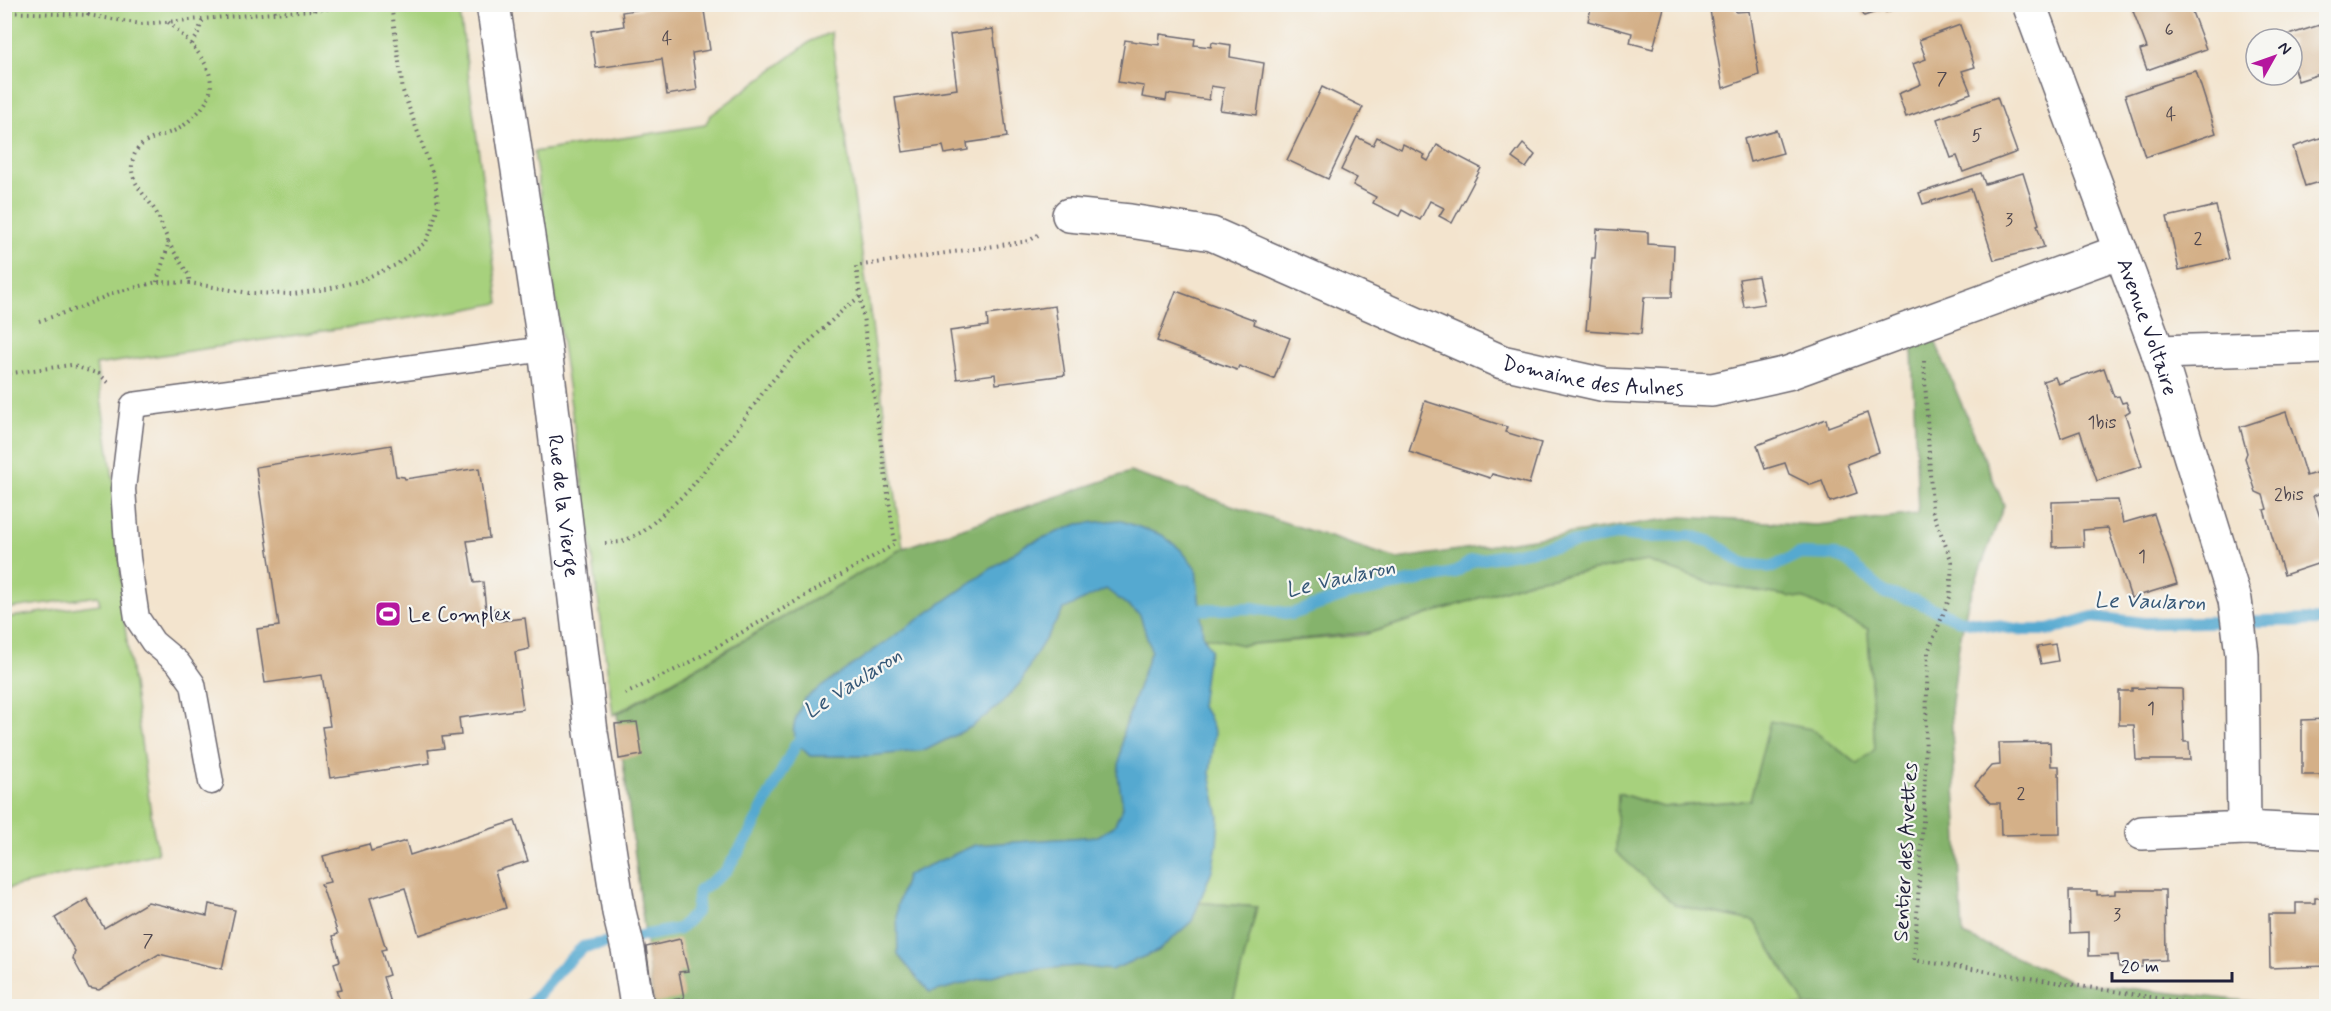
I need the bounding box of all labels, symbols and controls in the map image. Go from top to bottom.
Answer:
house number: 6 [2164,18,2174,42]
house number: 4 [662,27,672,51]
north arrow [2244,27,2304,87]
text: N [2273,37,2296,59]
house number: 7 [1937,67,1948,91]
house number: 4 [2166,103,2176,127]
house number: 5 [1972,124,1983,148]
house number: 3 [2005,208,2013,232]
house number: 2 [2194,227,2203,251]
street label: Avenue Voltaire [2109,255,2184,399]
street label: Domaine des Aulnes [1500,349,1685,404]
house number: 1bis [2087,411,2117,435]
street label: Rue de la Vierge [540,433,585,579]
house number: 2bis [2274,483,2304,507]
house number: 1 [2138,545,2146,569]
water label: Le Vaularon [1283,553,1398,605]
water label: Le Vaularon [2094,587,2206,617]
sports icon: Le Complex [373,599,403,629]
place label: Le Complex [408,601,511,629]
water label: Le Vaularon [799,642,907,726]
house number: 1 [2147,697,2155,721]
street label: Sentier des Avettes [1887,762,1925,942]
house number: 2 [2017,782,2026,806]
house number: 3 [2113,903,2121,927]
house number: 7 [143,929,154,953]
scale bar [2112,945,2232,983]
text: 20 m [2121,955,2159,979]

